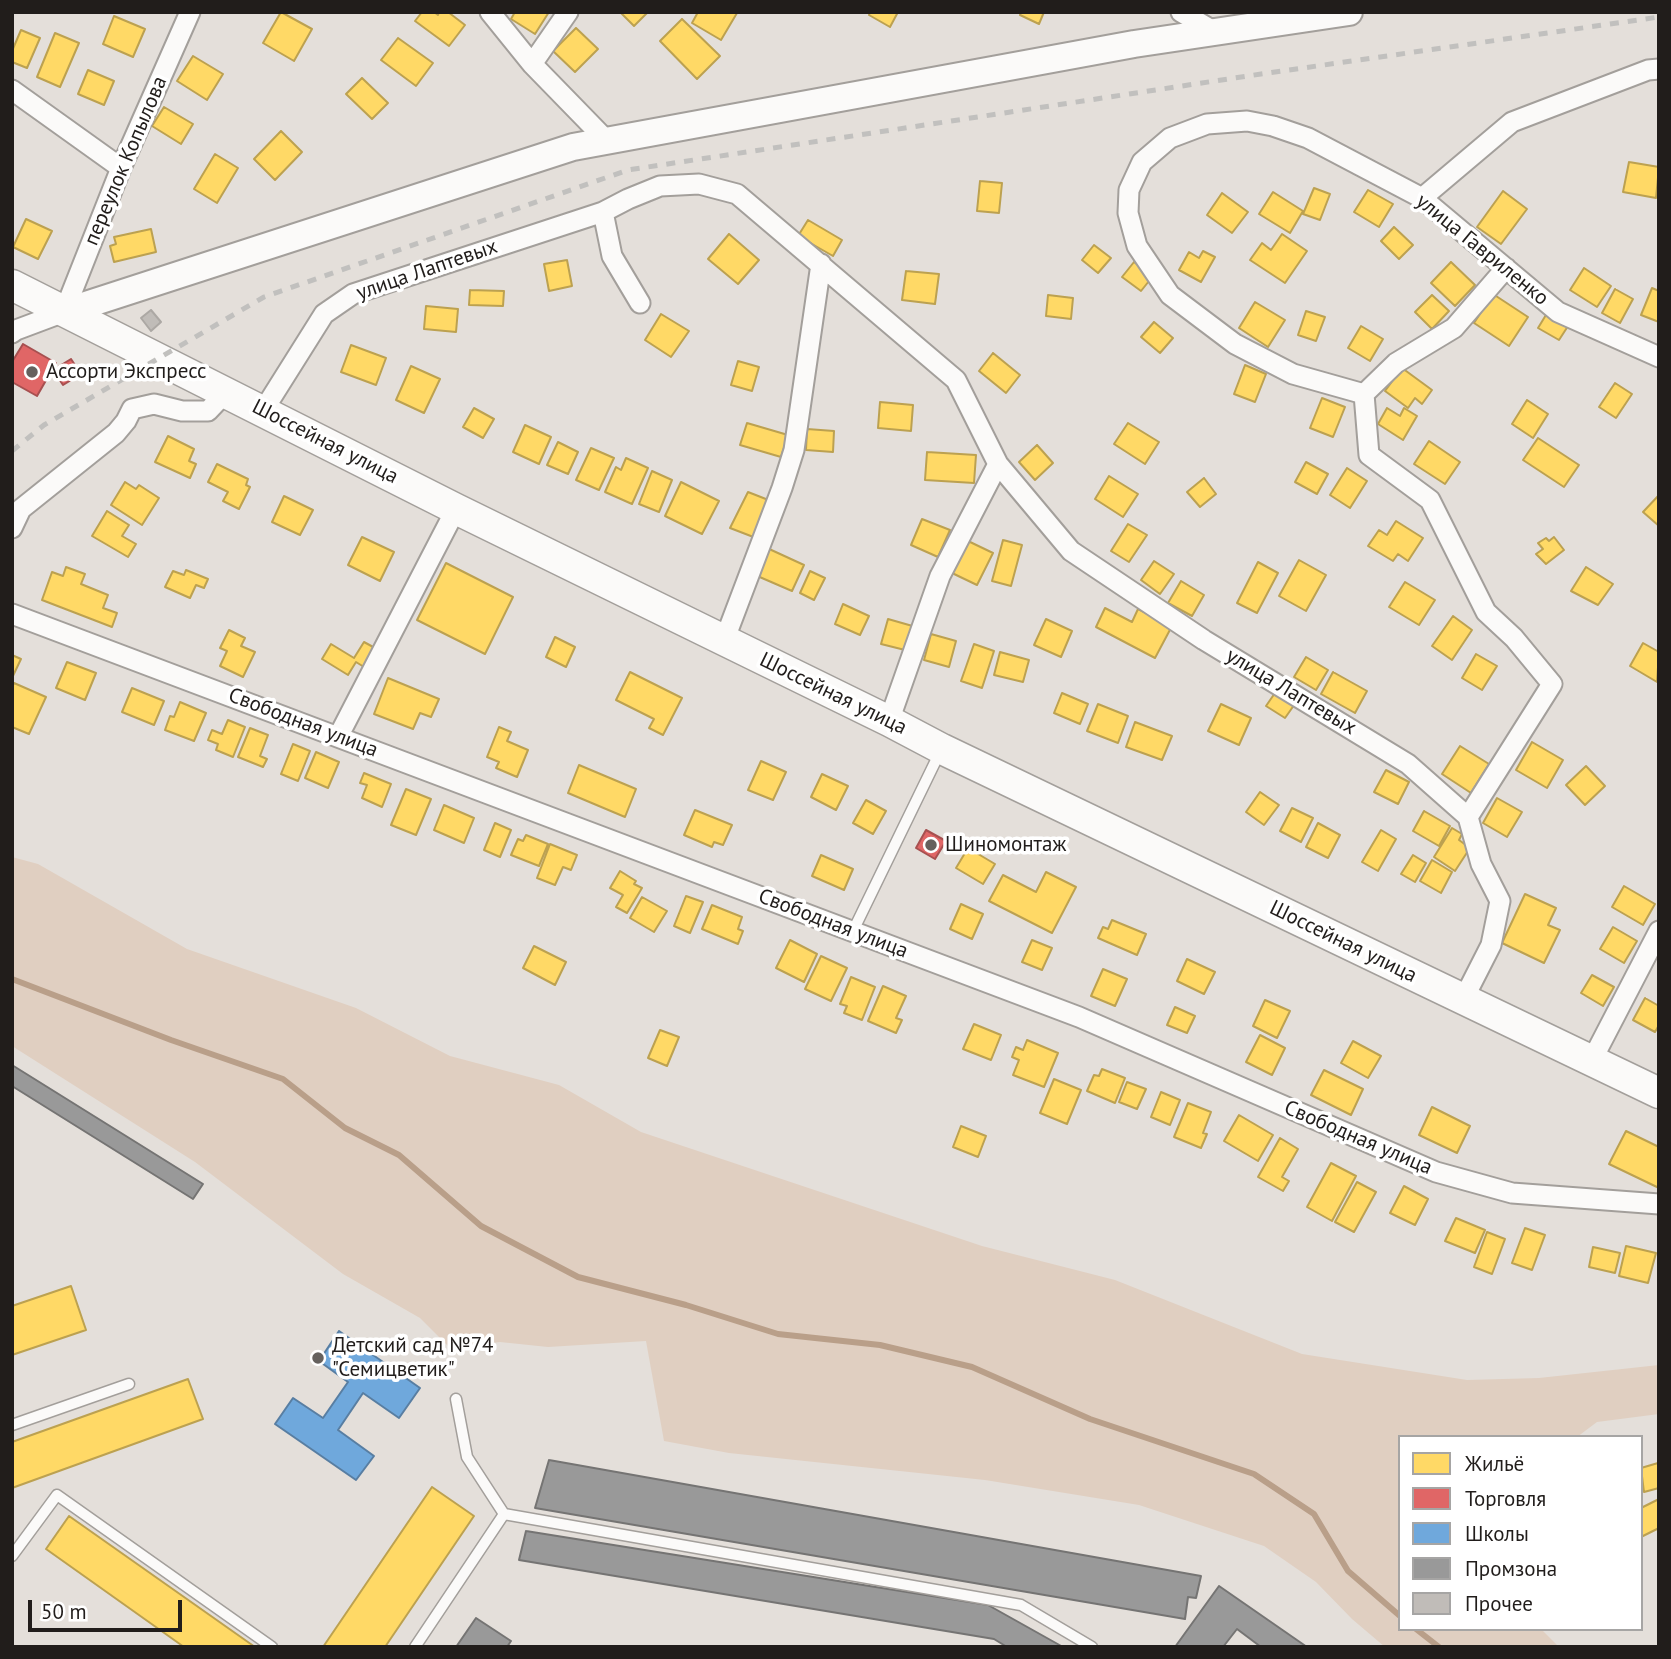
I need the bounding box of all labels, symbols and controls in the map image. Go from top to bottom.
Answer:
street label: переулок Копылова [79,73,173,249]
street label: улица Гавриленко [1411,189,1553,311]
street label: улица Лаптевых [353,234,501,306]
place label: Ассорти Экспресс [46,359,207,385]
marker: Ассорти Экспресс [24,364,40,380]
street label: Шоссейная улица [248,394,402,490]
street label: улица Лаптевых [1221,643,1361,741]
street label: Шоссейная улица [755,647,911,741]
street label: Свободная улица [225,683,381,763]
place label: Шиномонтаж [945,832,1066,858]
marker: Шиномонтаж [923,837,939,853]
street label: Свободная улица [755,884,911,964]
street label: Шоссейная улица [1265,895,1421,989]
street label: Свободная улица [1280,1095,1436,1181]
place label: Детский сад №74 "Семицветик" [332,1333,494,1383]
marker: Детский сад №74 "Семицветик" [310,1350,326,1366]
legend [1398,1435,1643,1631]
text: Жильё [1465,1450,1524,1477]
text: Торговля [1465,1485,1546,1512]
text: Школы [1465,1520,1529,1547]
text: Промзона [1465,1555,1557,1582]
scale bar [32,1586,186,1630]
text: Прочее [1465,1590,1533,1617]
text: 50 m [41,1598,87,1625]

